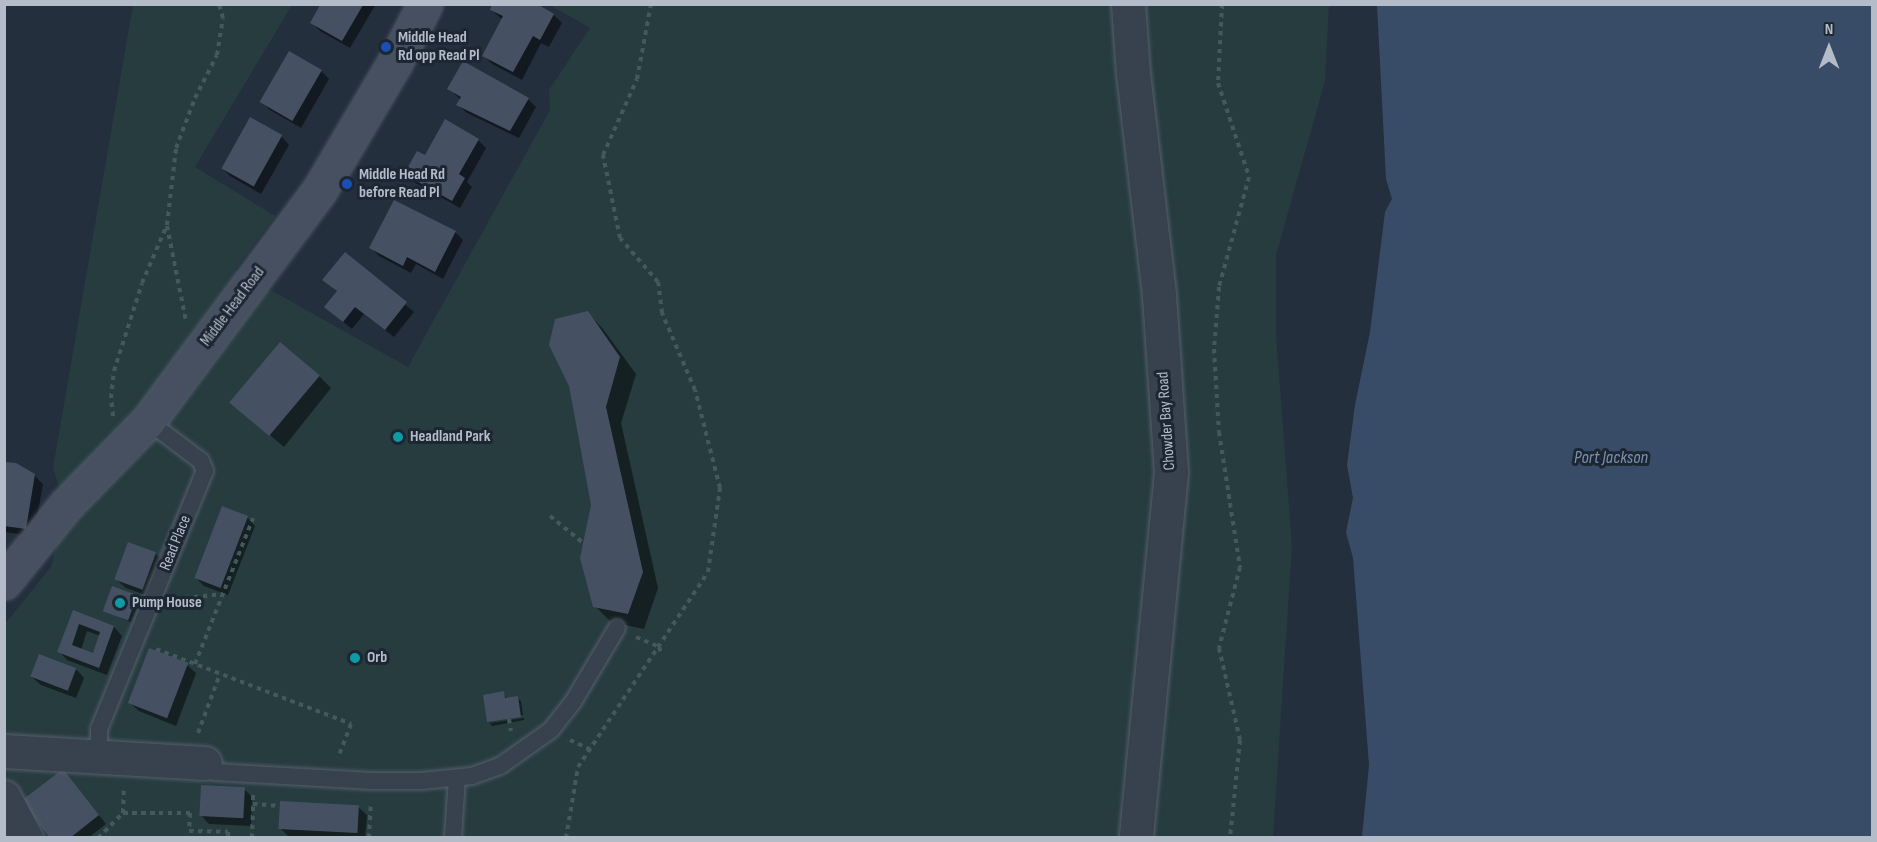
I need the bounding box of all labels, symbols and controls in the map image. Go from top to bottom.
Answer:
north arrow [1799,18,1859,78]
text: N [1825,20,1833,39]
place label: Middle Head Rd opp Read Pl [398,28,479,66]
marker: Middle Head Rd opp Read Pl [379,40,393,54]
place label: Middle Head Rd before Read Pl [359,165,445,203]
marker: Middle Head Rd before Read Pl [340,177,354,191]
street label: Middle Head Road [197,264,269,350]
street label: Chowder Bay Road [1154,371,1180,471]
place label: Headland Park [410,427,491,447]
marker: Headland Park [391,430,405,444]
water label: Port Jackson [1574,447,1648,469]
street label: Read Place [156,513,196,573]
place label: Pump House [132,593,202,613]
marker: Pump House [113,596,127,610]
place label: Orb [367,648,387,668]
marker: Orb [348,651,362,665]

